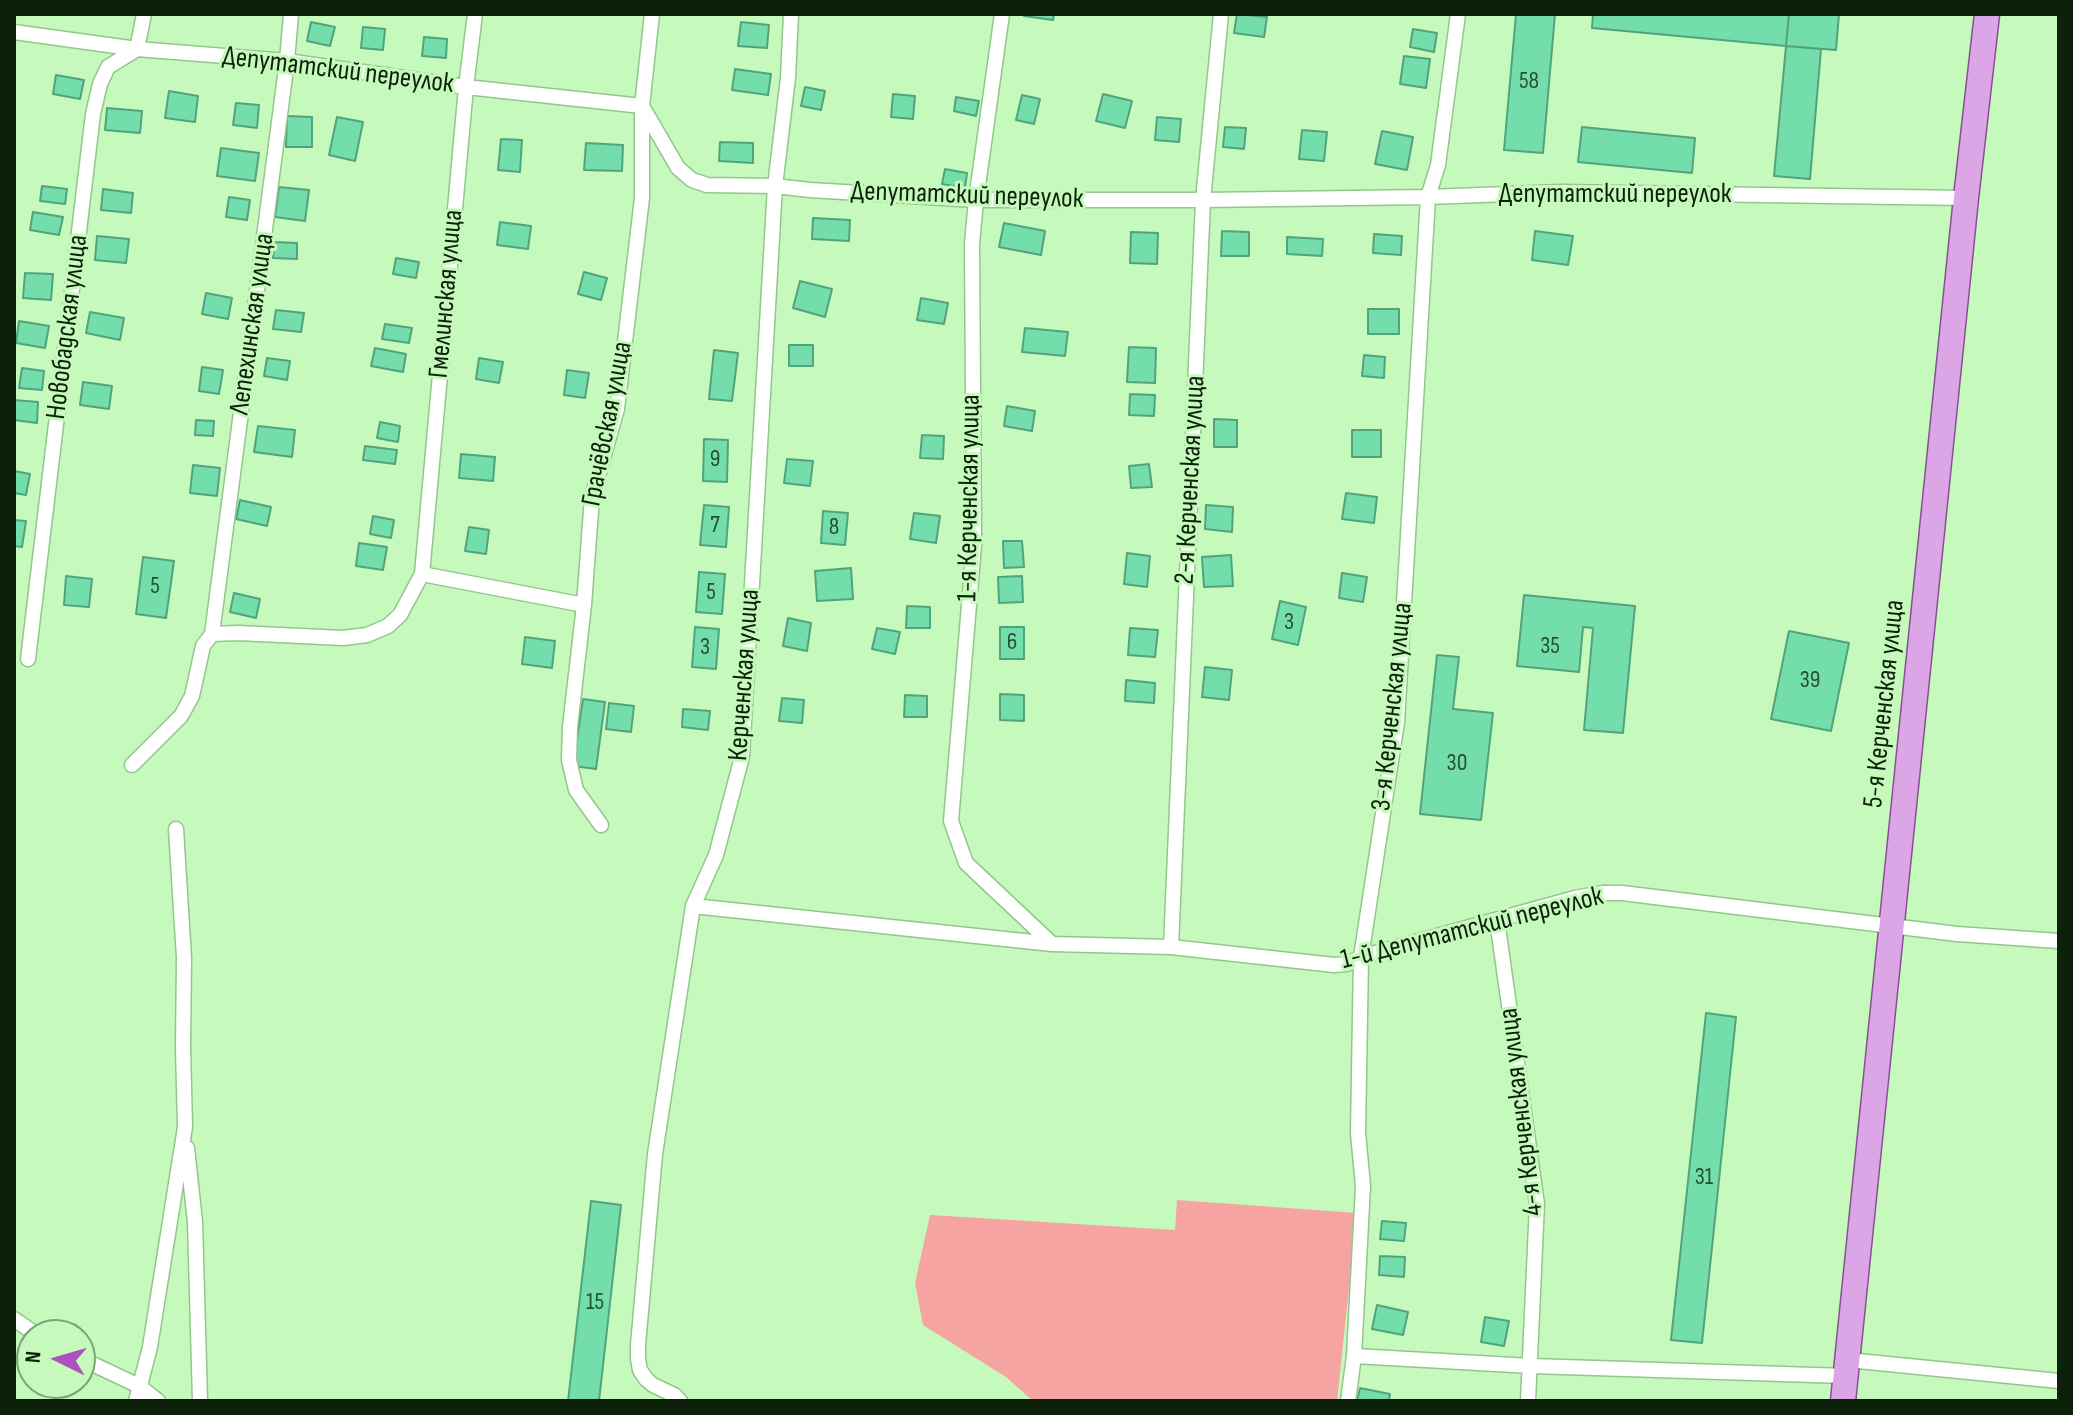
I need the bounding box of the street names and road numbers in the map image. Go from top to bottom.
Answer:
street label: Депутатский переулок [220,40,456,102]
street label: Депутатский переулок [850,175,1084,217]
street label: Депутатский переулок [1499,178,1731,212]
street label: Гмелинская улица [423,208,471,380]
street label: Лепехинская улица [224,231,282,417]
street label: Новобадская улица [40,233,96,421]
street label: Грачёвская улица [576,339,640,509]
street label: 2-я Керченская улица [1169,375,1213,585]
street label: 1-я Керченская улица [951,394,989,602]
street label: Керченская улица [722,588,768,762]
street label: 5-я Керченская улица [1857,598,1913,810]
street label: 3-я Керченская улица [1365,601,1421,813]
street label: 1-й Депутатский переулок [1337,880,1607,978]
street label: 4-я Керченская улица [1493,1006,1551,1218]

